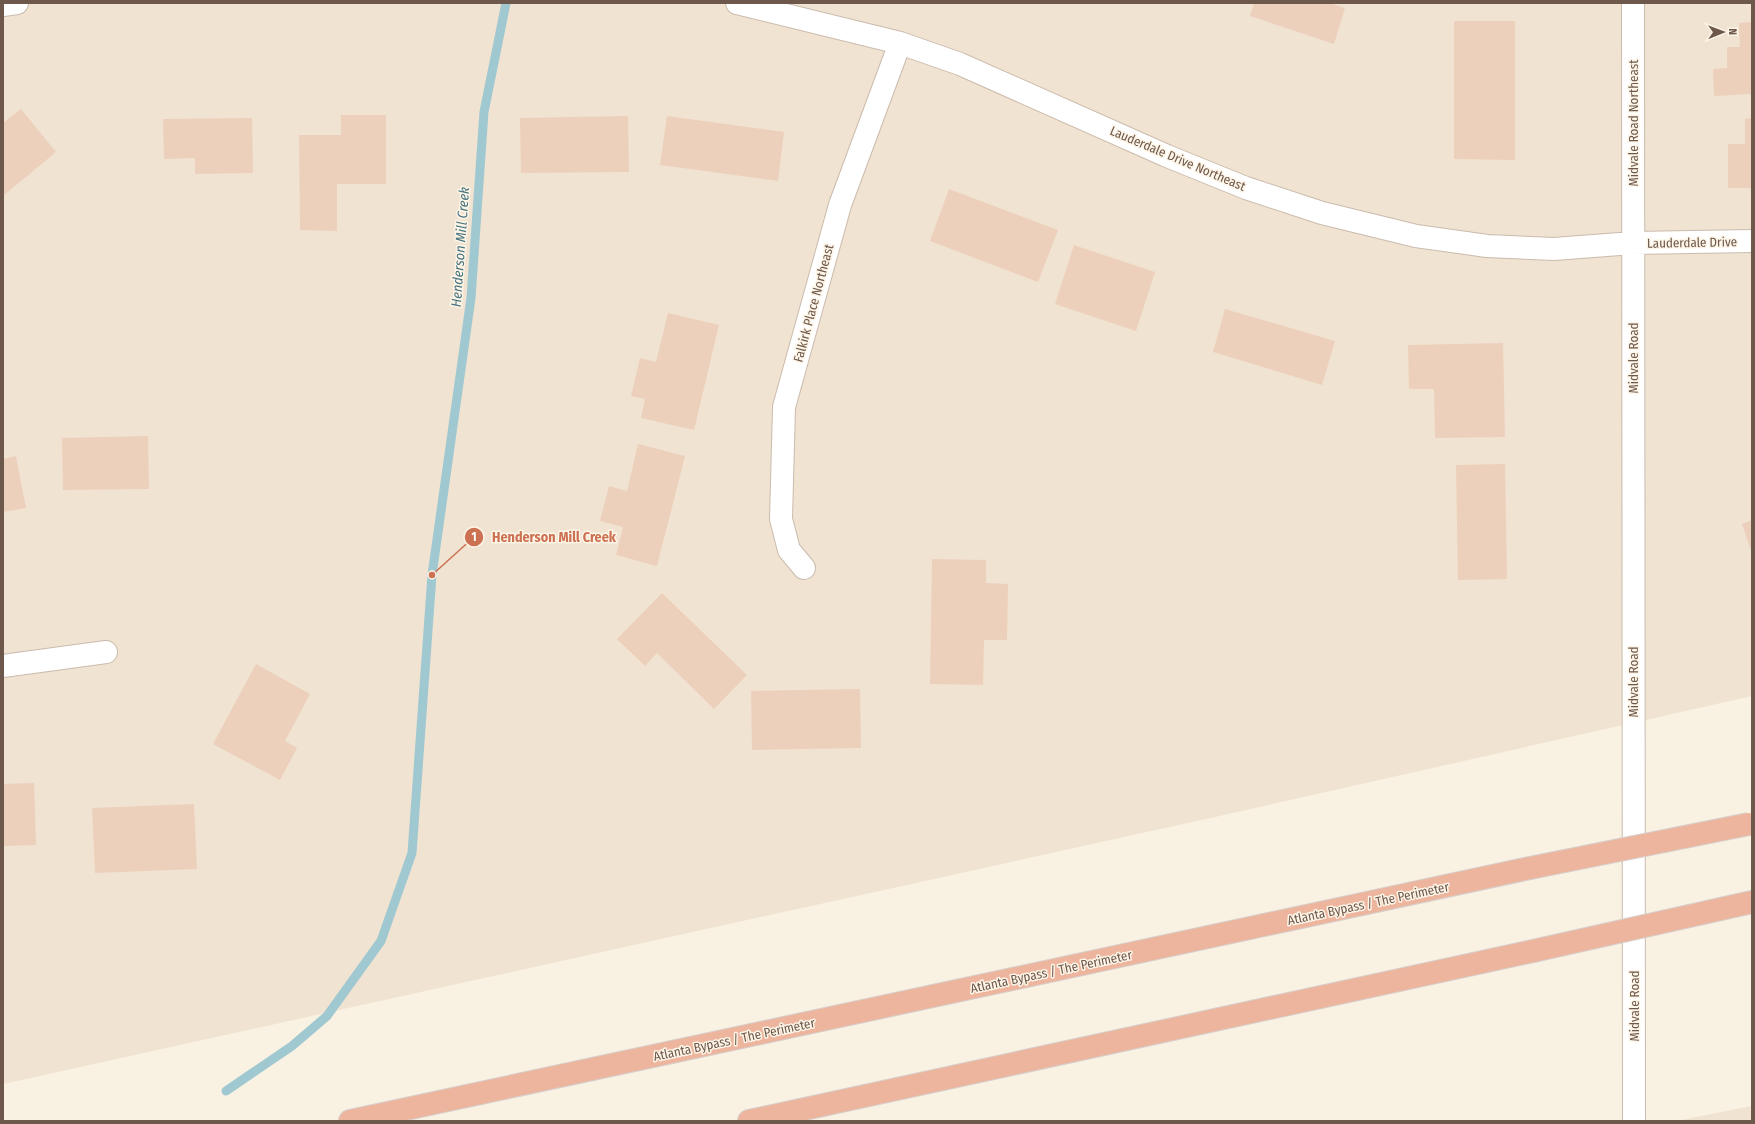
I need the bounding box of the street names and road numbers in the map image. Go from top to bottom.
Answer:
street label: Midvale Road Northeast [1626,59,1641,186]
street label: Lauderdale Drive Northeast [1108,123,1249,194]
street label: Lauderdale Drive [1647,234,1737,251]
street label: Falkirk Place Northeast [791,242,837,364]
street label: Midvale Road [1626,322,1641,394]
street label: Midvale Road [1626,646,1641,718]
street label: Atlanta Bypass / The Perimeter [1286,879,1451,928]
street label: Atlanta Bypass / The Perimeter [969,947,1134,996]
street label: Midvale Road [1627,970,1642,1042]
street label: Atlanta Bypass / The Perimeter [652,1015,817,1064]

